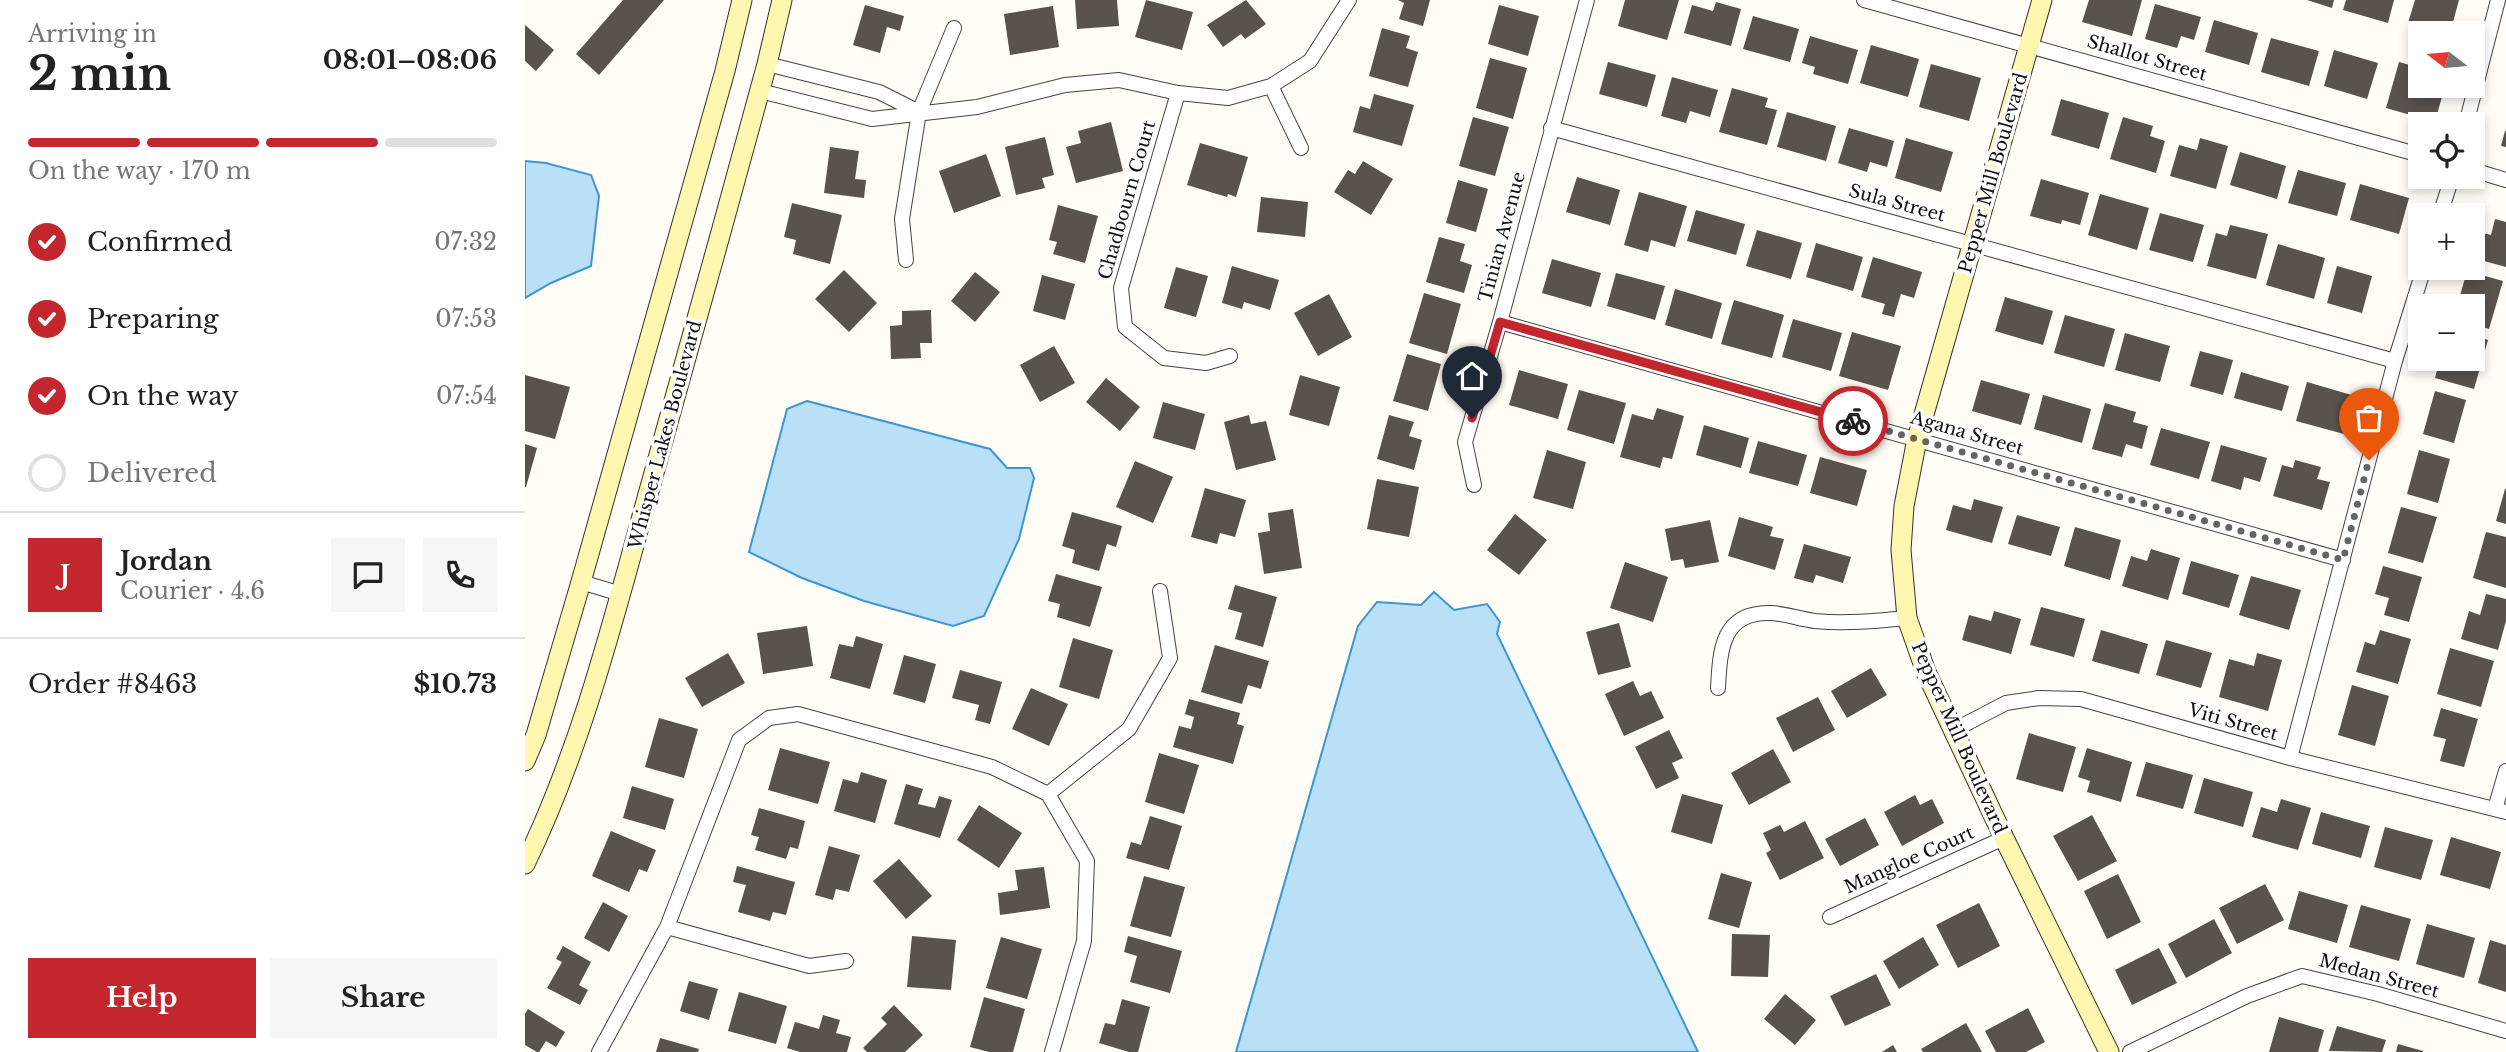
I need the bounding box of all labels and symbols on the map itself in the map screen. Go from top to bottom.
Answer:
north arrow [2408,21,2485,98]
street label: Shallot Street [2085,30,2210,86]
street label: Pepper Mill Boulevard [1954,70,2032,276]
street label: Chadbourn Court [1094,118,1160,282]
street label: Tinian Avenue [1474,169,1530,305]
street label: Sula Street [1847,180,1948,226]
street label: Whisper Lakes Boulevard [624,318,706,553]
pin [1442,346,1502,418]
courier [1818,386,1888,456]
pin [2339,388,2399,460]
street label: Agana Street [1907,406,2026,460]
street label: Pepper Mill Boulevard [1907,639,2011,837]
street label: Viti Street [2185,698,2281,745]
street label: Mangloe Court [1841,821,1977,898]
street label: Medan Street [2317,949,2442,1003]

